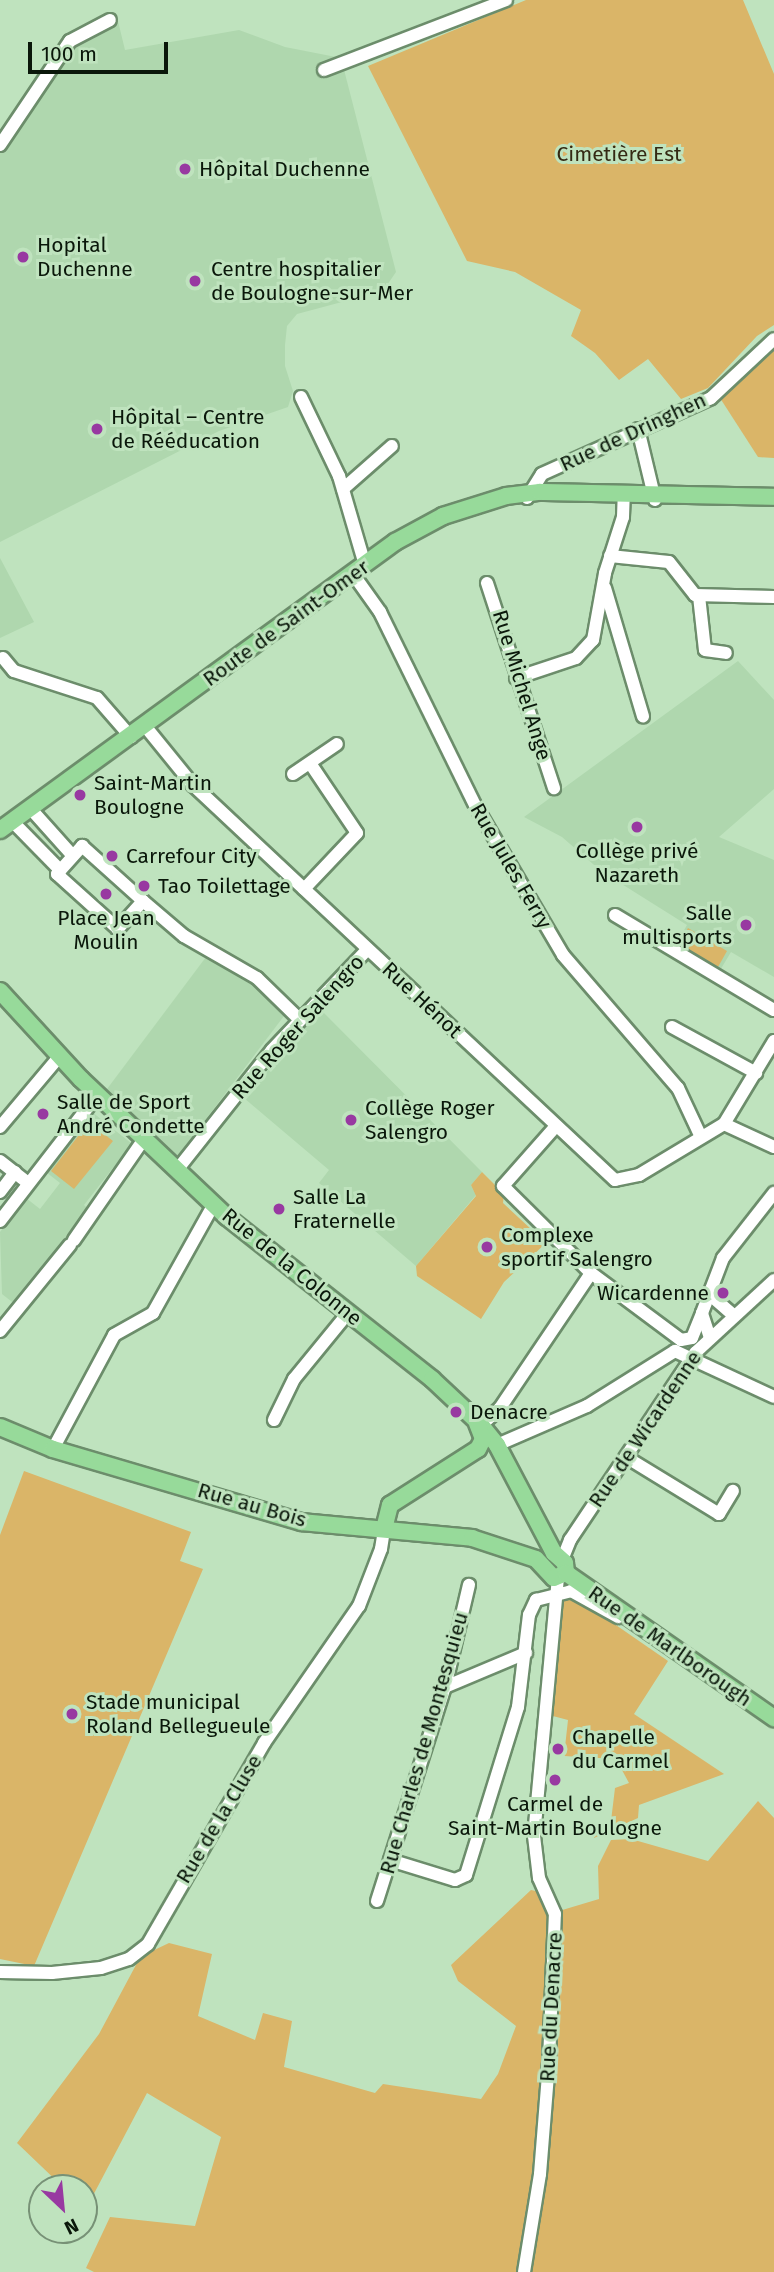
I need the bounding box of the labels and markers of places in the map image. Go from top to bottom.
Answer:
place label: Hôpital Duchenne [199,156,370,182]
marker: Hôpital Duchenne [177,161,193,177]
place label: Hopital Duchenne [37,232,133,282]
marker: Hopital Duchenne [15,249,31,265]
place label: Centre hospitalier de Boulogne-sur-Mer [211,256,413,306]
marker: Centre hospitalier de Boulogne-sur-Mer [185,271,205,291]
place label: Hôpital – Centre de Rééducation [111,404,264,454]
marker: Hôpital – Centre de Rééducation [89,421,105,437]
place label: Saint-Martin Boulogne [94,770,212,820]
marker: Saint-Martin Boulogne [72,787,88,803]
marker: Collège privé Nazareth [629,819,645,835]
place label: Collège privé Nazareth [575,838,699,888]
place label: Carrefour City [126,843,256,869]
marker: Carrefour City [104,848,120,864]
place label: Tao Toilettage [158,873,291,899]
marker: Tao Toilettage [136,878,152,894]
marker: Place Jean Moulin [98,886,114,902]
place label: Salle multisports [622,900,732,950]
place label: Place Jean Moulin [57,905,155,955]
marker: Salle multisports [738,917,754,933]
place label: Salle de Sport André Condette [57,1089,205,1139]
place label: Collège Roger Salengro [365,1095,495,1145]
marker: Salle de Sport André Condette [35,1106,51,1122]
marker: Collège Roger Salengro [343,1112,359,1128]
place label: Salle La Fraternelle [293,1184,396,1234]
marker: Salle La Fraternelle [271,1201,287,1217]
place label: Complexe sportif Salengro [501,1222,653,1272]
marker: Complexe sportif Salengro [479,1239,495,1255]
place label: Wicardenne [597,1280,709,1306]
marker: Wicardenne [715,1285,731,1301]
place label: Denacre [470,1399,548,1425]
marker: Denacre [448,1404,464,1420]
place label: Stade municipal Roland Bellegueule [86,1689,271,1739]
marker: Stade municipal Roland Bellegueule [64,1706,80,1722]
place label: Chapelle du Carmel [572,1724,669,1774]
marker: Chapelle du Carmel [550,1741,566,1757]
marker: Carmel de Saint-Martin Boulogne [547,1772,563,1788]
place label: Carmel de Saint-Martin Boulogne [448,1791,662,1841]

